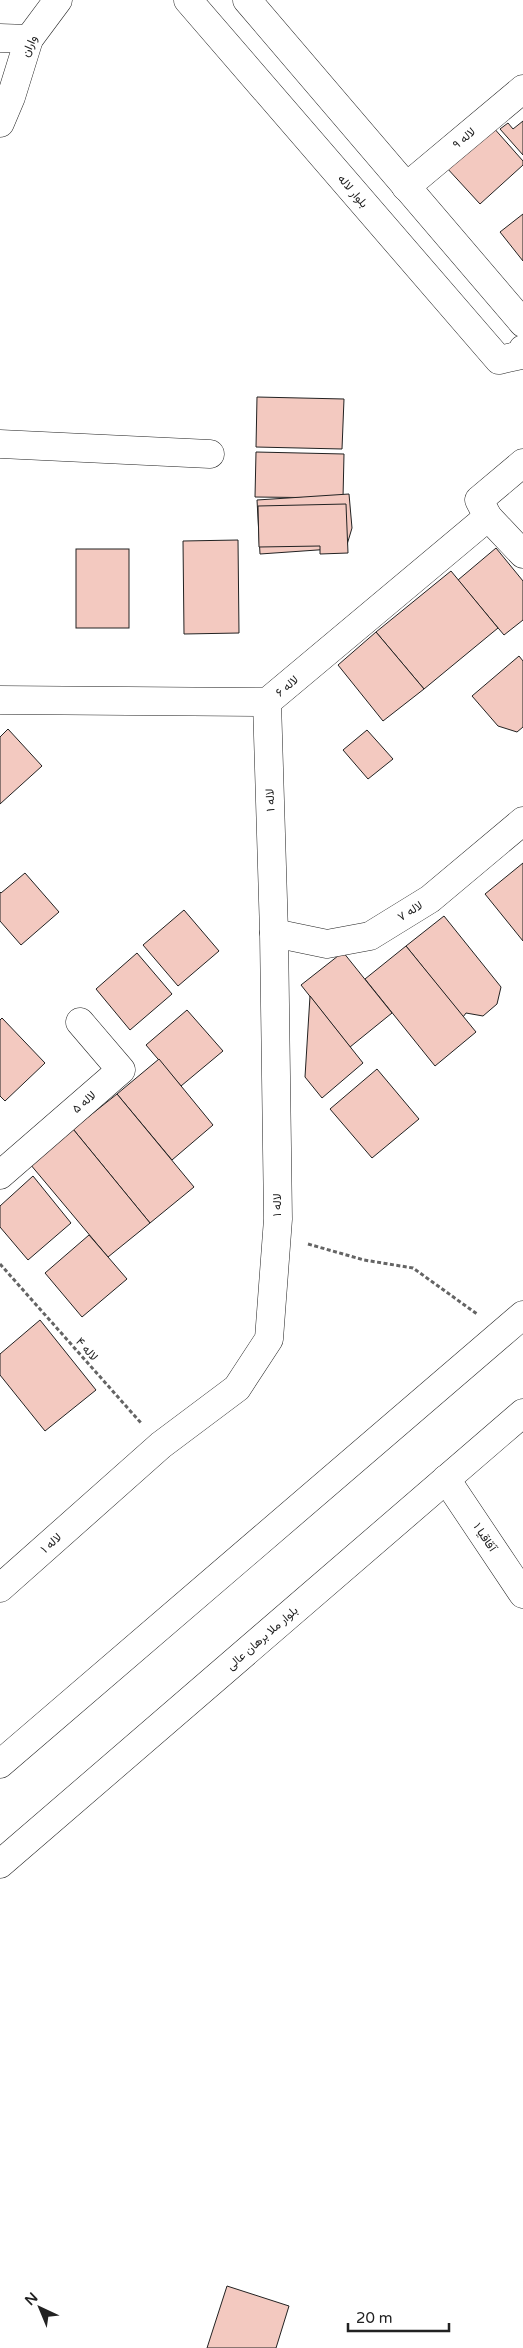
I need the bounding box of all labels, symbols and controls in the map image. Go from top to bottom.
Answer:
street label: واران [18,33,41,59]
street label: لاله ۹ [450,124,478,152]
street label: بلوار لاله [334,172,371,211]
street label: لاله ۶ [273,672,301,700]
street label: لاله ۱ [263,788,277,812]
street label: لاله ۷ [395,898,425,924]
street label: لاله ۵ [69,1088,99,1116]
street label: لاله ۱ [270,1193,284,1217]
street label: لاله ۴ [73,1334,101,1364]
street label: آقاقیا ۱ [470,1520,500,1555]
street label: لاله ۱ [38,1530,64,1556]
street label: بلوار ملا برهان عالی [223,1603,301,1674]
north arrow [15,2283,65,2333]
text: N [21,2289,41,2309]
scale bar [348,2300,449,2332]
text: 20 m [356,2309,393,2327]

